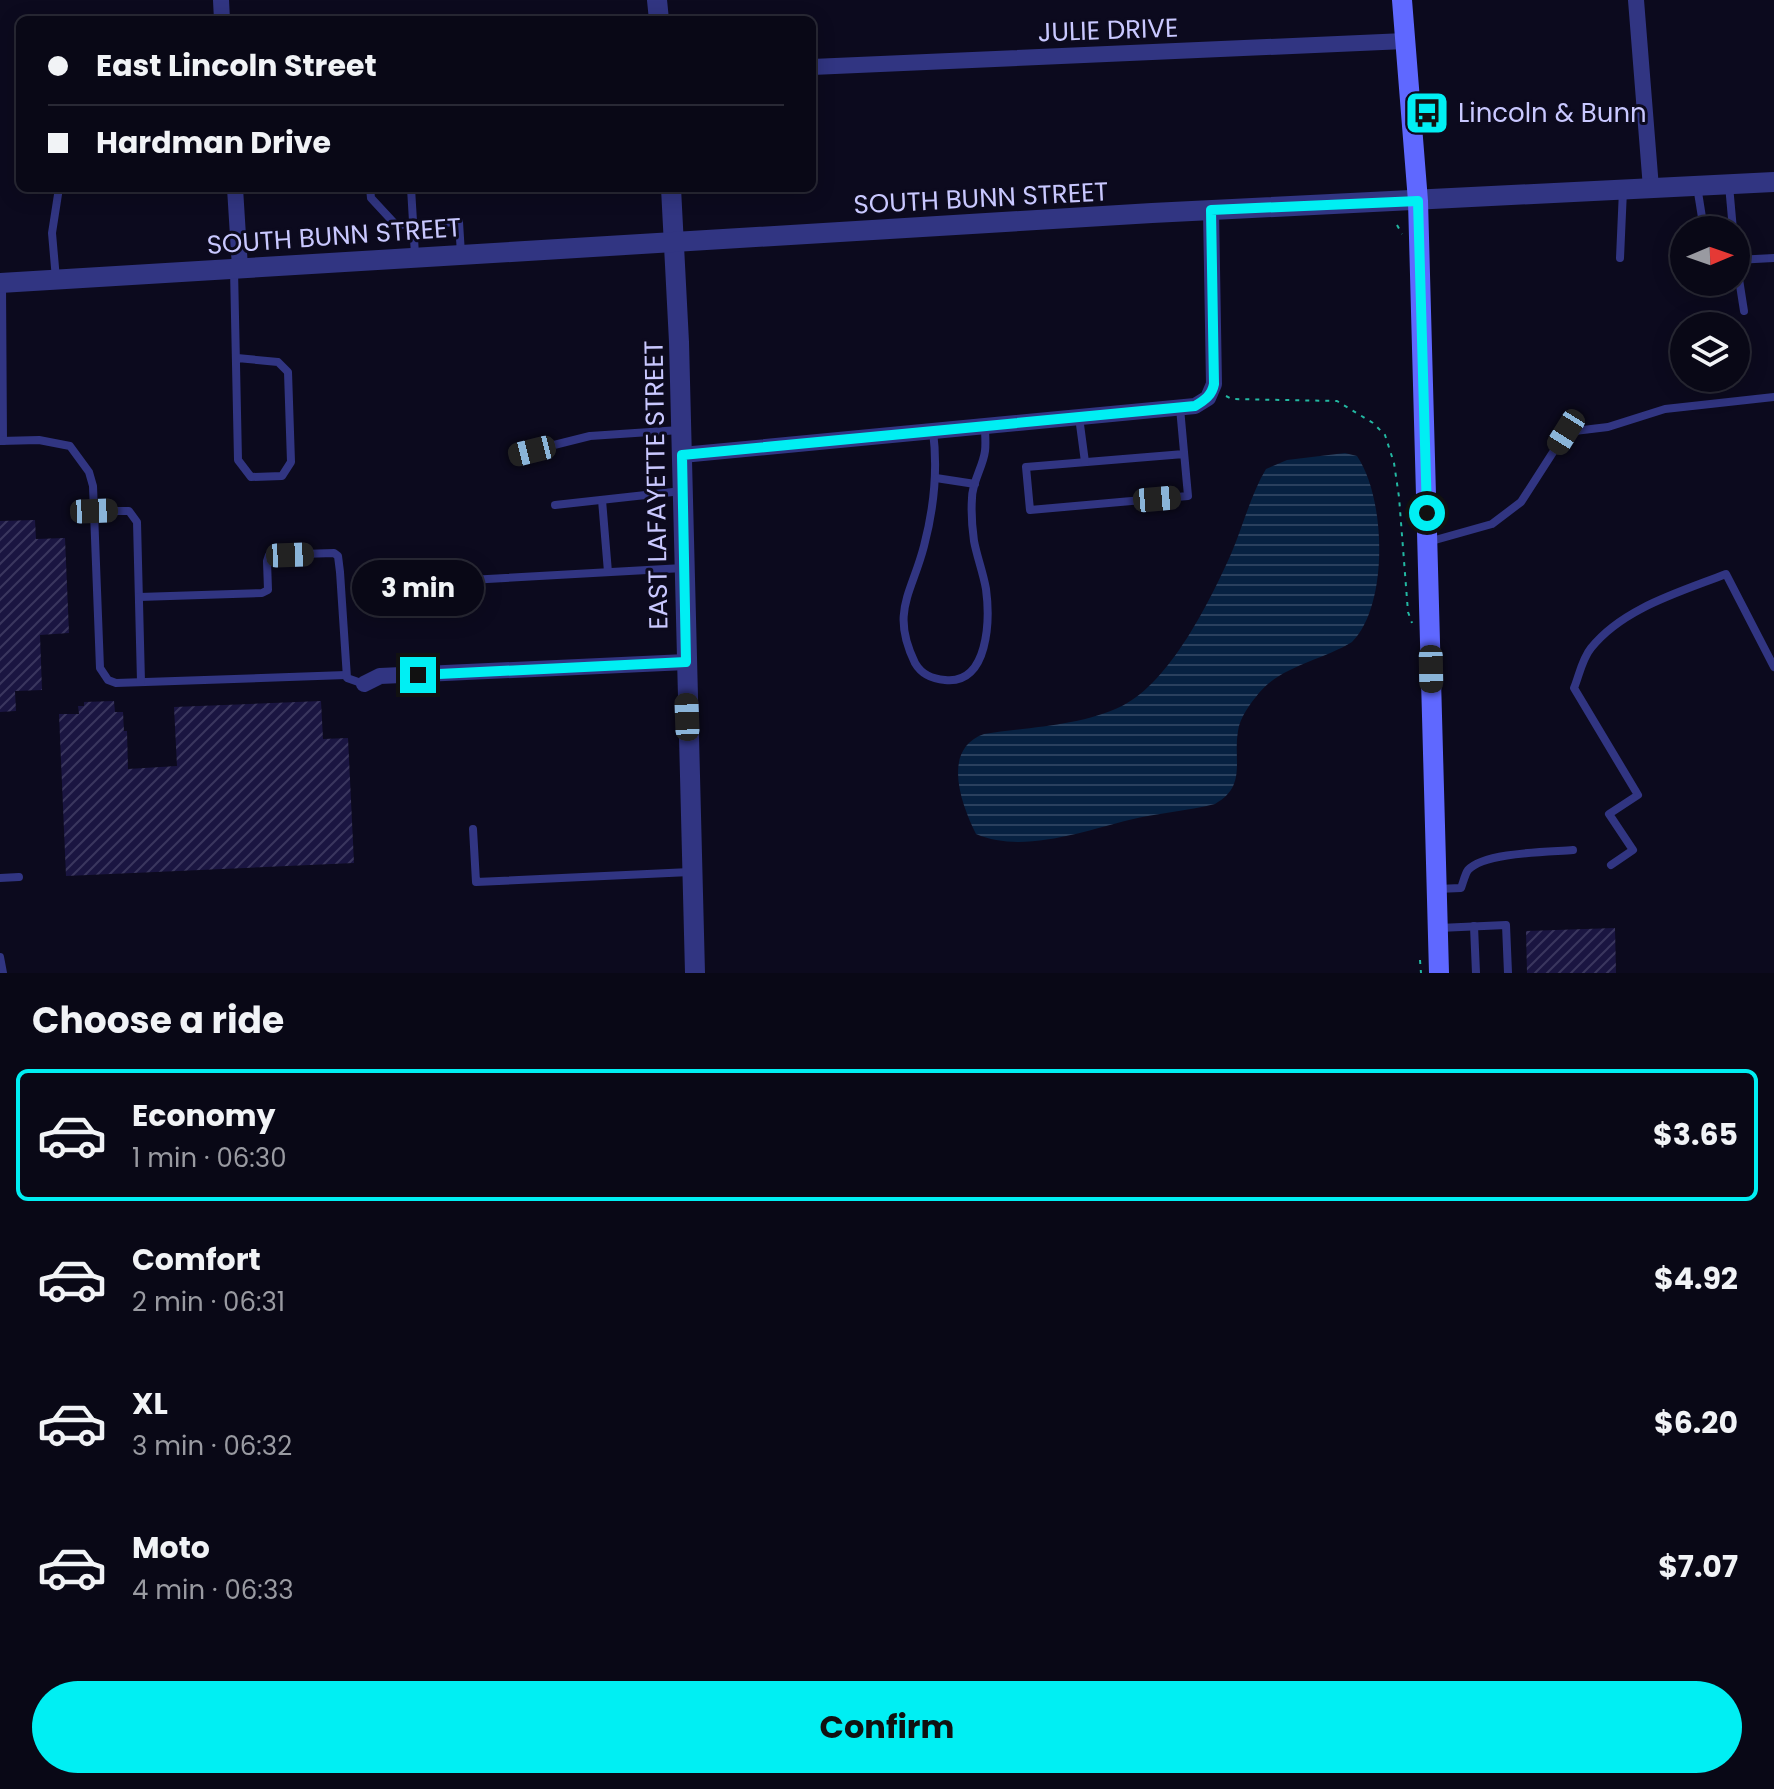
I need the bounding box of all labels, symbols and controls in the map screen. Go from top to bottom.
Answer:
street label: JULIE DRIVE [1037,10,1179,50]
text: East Lincoln Street [96,44,377,87]
bus stop icon: Lincoln & Bunn [1403,89,1451,137]
place label: Lincoln & Bunn [1458,95,1647,131]
text: Hardman Drive [96,121,331,164]
street label: SOUTH BUNN STREET [853,173,1109,223]
street label: SOUTH BUNN STREET [205,209,463,263]
north arrow [1670,216,1750,296]
map controls [1670,216,1750,392]
button: layers [1670,312,1750,392]
street label: EAST LAFAYETTE STREET [635,340,677,630]
car [1543,405,1589,459]
car [506,434,558,468]
car [1132,485,1182,513]
route start [1409,495,1445,531]
car [70,498,118,524]
car [266,542,314,568]
callout: 3 min [352,559,484,615]
text: 3 min [381,570,455,606]
car [1419,645,1443,693]
route end [400,657,436,693]
car [674,693,700,741]
text: Choose a ride [32,995,284,1046]
text: Economy [132,1094,276,1137]
icon: car [36,1099,108,1171]
text: $3.65 [1653,1113,1738,1156]
text: 1 min · 06:30 [132,1140,287,1176]
text: Comfort [132,1238,261,1281]
icon: car [36,1243,108,1315]
text: $4.92 [1654,1257,1738,1300]
text: 2 min · 06:31 [132,1284,285,1320]
text: XL [132,1382,168,1425]
icon: car [36,1387,108,1459]
text: $6.20 [1654,1401,1738,1444]
text: 3 min · 06:32 [132,1428,292,1464]
text: Moto [132,1526,210,1569]
icon: car [36,1531,108,1603]
text: $7.07 [1658,1545,1738,1588]
text: 4 min · 06:33 [132,1572,294,1608]
button: Confirm [32,1681,1742,1773]

